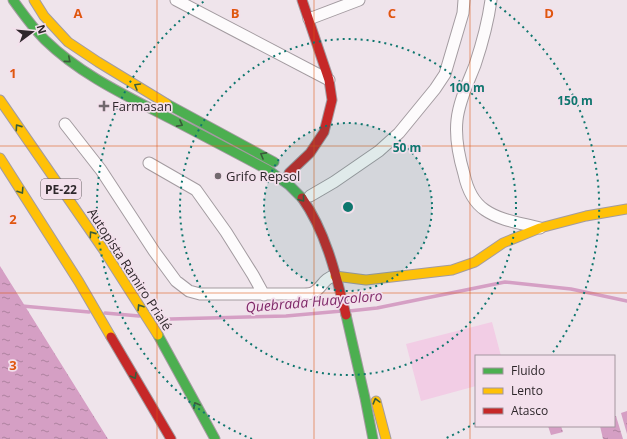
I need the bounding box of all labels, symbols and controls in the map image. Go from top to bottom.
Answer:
text: A [74,4,83,22]
text: B [231,4,240,22]
text: C [388,4,396,22]
text: D [544,4,554,22]
north arrow [12,12,52,52]
text: N [34,23,51,35]
one-way arrow [63,55,70,62]
text: 1 [9,64,17,82]
text: 100 m [449,79,485,96]
one-way arrow [134,83,141,90]
text: 150 m [557,92,593,109]
place label: Farmasan [112,97,172,115]
marker: Farmasan [99,101,109,111]
one-way arrow [176,119,183,127]
one-way arrow [16,124,23,131]
text: 50 m [393,139,421,156]
one-way arrow [260,153,267,160]
place label: Grifo Repsol [226,167,300,185]
marker: Grifo Repsol [213,171,223,181]
road number: PE-22 [41,179,81,199]
one-way arrow [16,187,24,194]
one-way arrow [297,194,304,201]
centre of rings [341,200,355,214]
street label: Autopista Ramiro Prialé [84,204,176,334]
text: 2 [9,210,17,228]
one-way arrow [90,231,97,238]
water label: Quebrada Huaycoloro [245,286,383,316]
one-way arrow [138,305,145,312]
legend [475,355,615,427]
text: 3 [9,356,17,374]
text: Fluido [511,362,545,379]
one-way arrow [130,372,137,379]
text: Lento [511,382,543,399]
one-way arrow [372,398,380,405]
one-way arrow [194,402,201,409]
text: Atasco [511,402,548,419]

